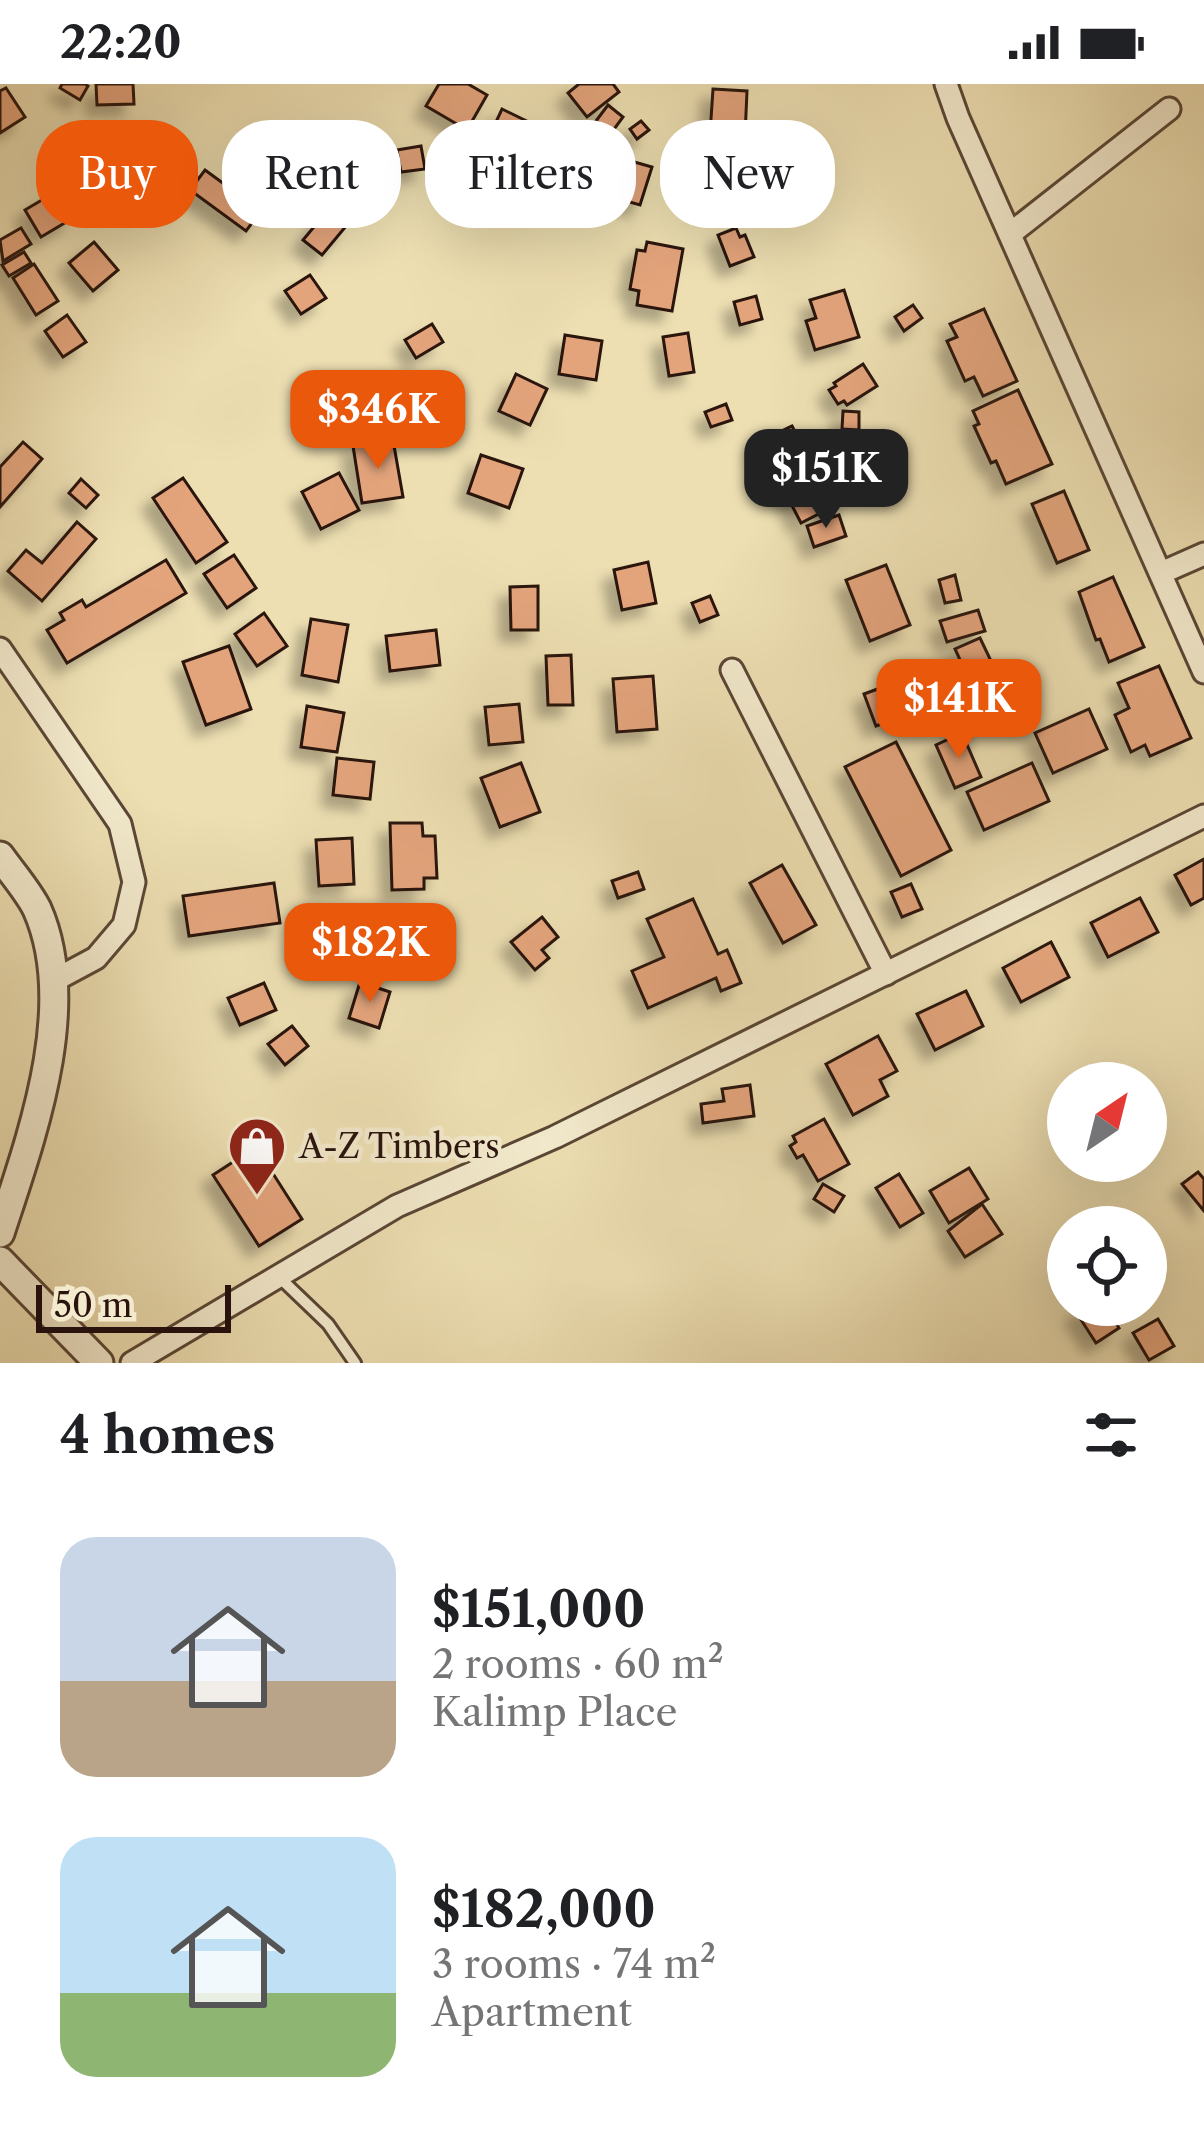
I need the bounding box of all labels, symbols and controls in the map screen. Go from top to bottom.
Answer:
text: 22:20 [60,14,182,70]
chip: Buy [36,120,198,228]
chip: Rent [222,120,401,228]
chip: Filters [425,120,636,228]
chip: New [660,120,835,228]
pin: $346K [294,370,462,472]
text: $346K [317,385,439,433]
pin: $151K [742,429,910,531]
text: $151K [771,444,881,492]
pin: $141K [875,659,1043,761]
text: $141K [903,674,1015,722]
pin: $182K [286,903,454,1005]
text: $182K [311,918,429,966]
north arrow [1047,1062,1167,1182]
map controls [1047,1062,1167,1326]
shop icon: A-Z Timbers [226,1115,288,1197]
place label: A-Z Timbers [298,1126,500,1167]
button: locate [1047,1206,1167,1326]
scale bar [36,1279,231,1332]
text: 50 m [54,1285,132,1326]
icon: filters [1078,1402,1144,1468]
text: 4 homes [60,1404,275,1466]
text: $151,000 [432,1578,645,1640]
icon: home [156,1585,300,1729]
text: 2 rooms · 60 m² [432,1640,724,1688]
text: Kalimp Place [432,1688,677,1736]
text: $182,000 [432,1878,656,1940]
icon: home [156,1885,300,2029]
text: 3 rooms · 74 m² [432,1940,716,1988]
text: Apartment [432,1988,632,2036]

